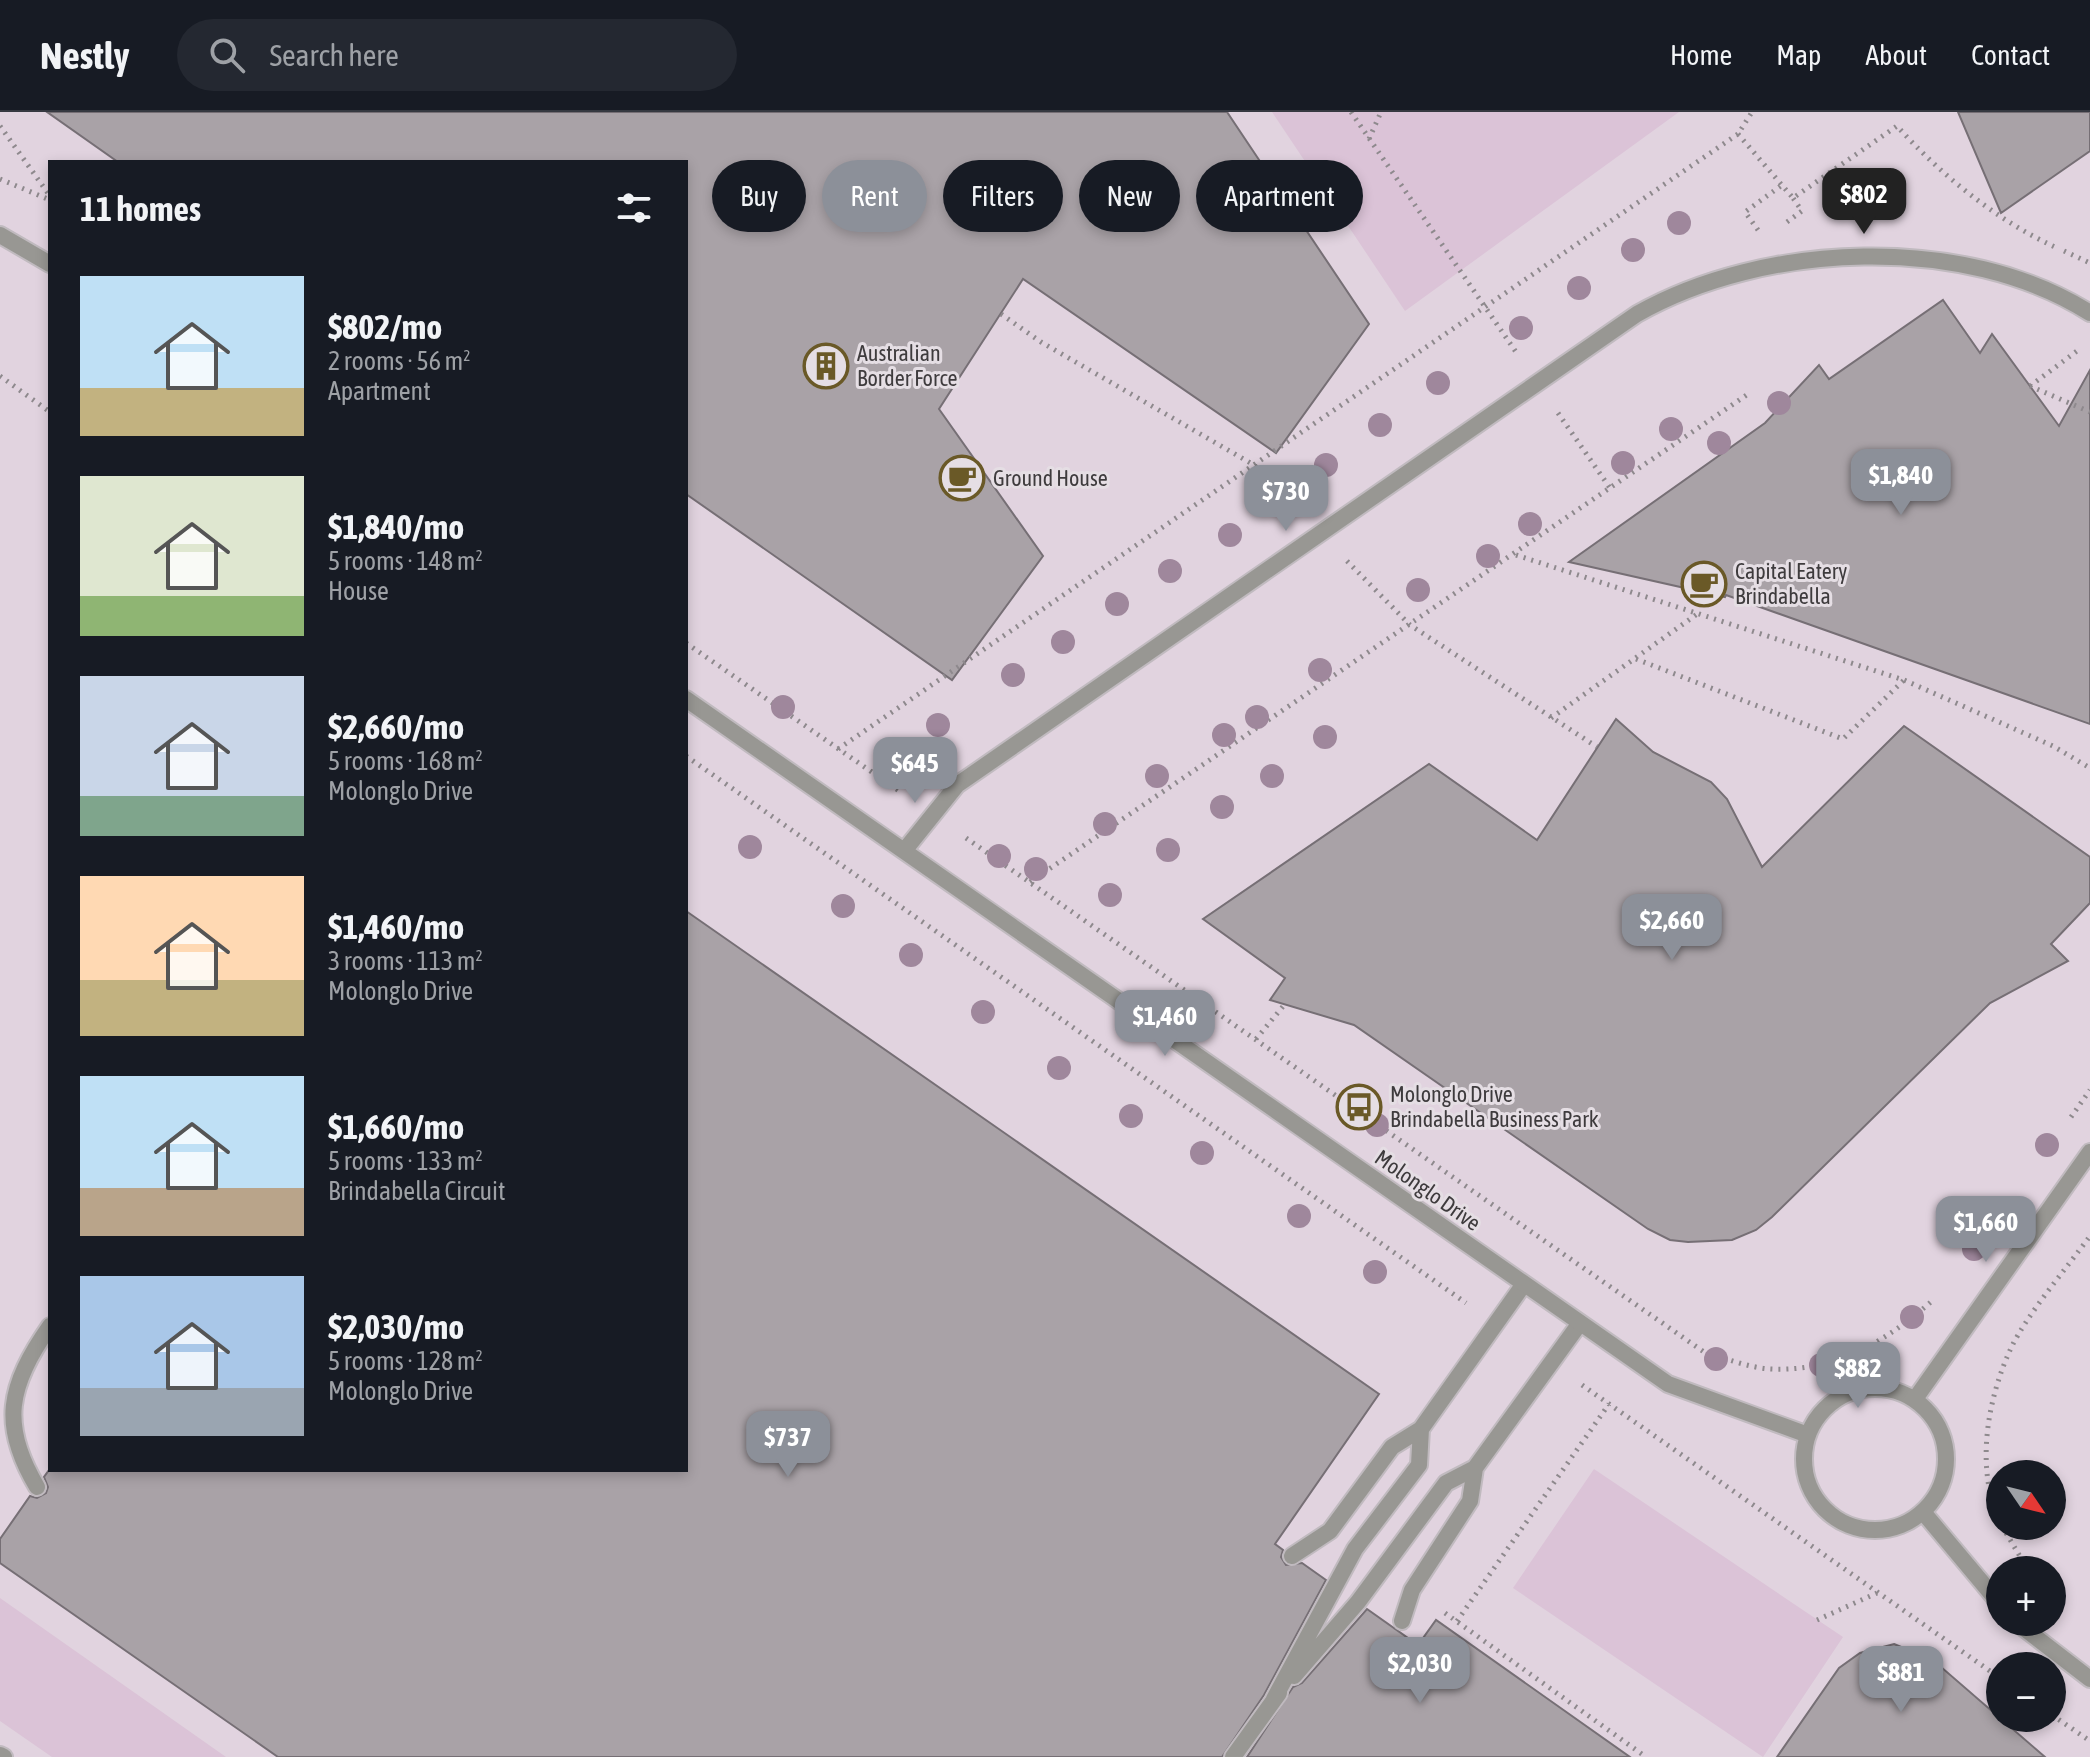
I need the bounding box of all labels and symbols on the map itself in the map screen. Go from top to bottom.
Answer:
pin: $802 [1817,168,1911,236]
place label: Australian Border Force [857,340,958,391]
building icon: Australian Border Force [802,342,850,390]
pin: $1,840 [1836,449,1966,517]
cafe icon: Ground House [938,454,986,502]
place label: Ground House [993,465,1108,491]
pin: $730 [1239,465,1333,533]
place label: Capital Eatery Brindabella [1735,558,1847,609]
cafe icon: Capital Eatery Brindabella [1680,560,1728,608]
pin: $645 [868,737,962,805]
pin: $2,660 [1607,894,1737,962]
pin: $1,460 [1100,990,1230,1058]
place label: Molonglo Drive Brindabella Business Park [1390,1081,1599,1132]
bus stop icon: Molonglo Drive Brindabella Business Park [1335,1083,1383,1131]
street label: Molonglo Drive [1370,1144,1486,1236]
pin: $1,660 [1921,1196,2051,1264]
pin: $882 [1811,1342,1905,1410]
pin: $737 [741,1411,835,1479]
north arrow [1986,1460,2066,1540]
pin: $2,030 [1355,1637,1485,1705]
pin: $881 [1854,1646,1948,1714]

